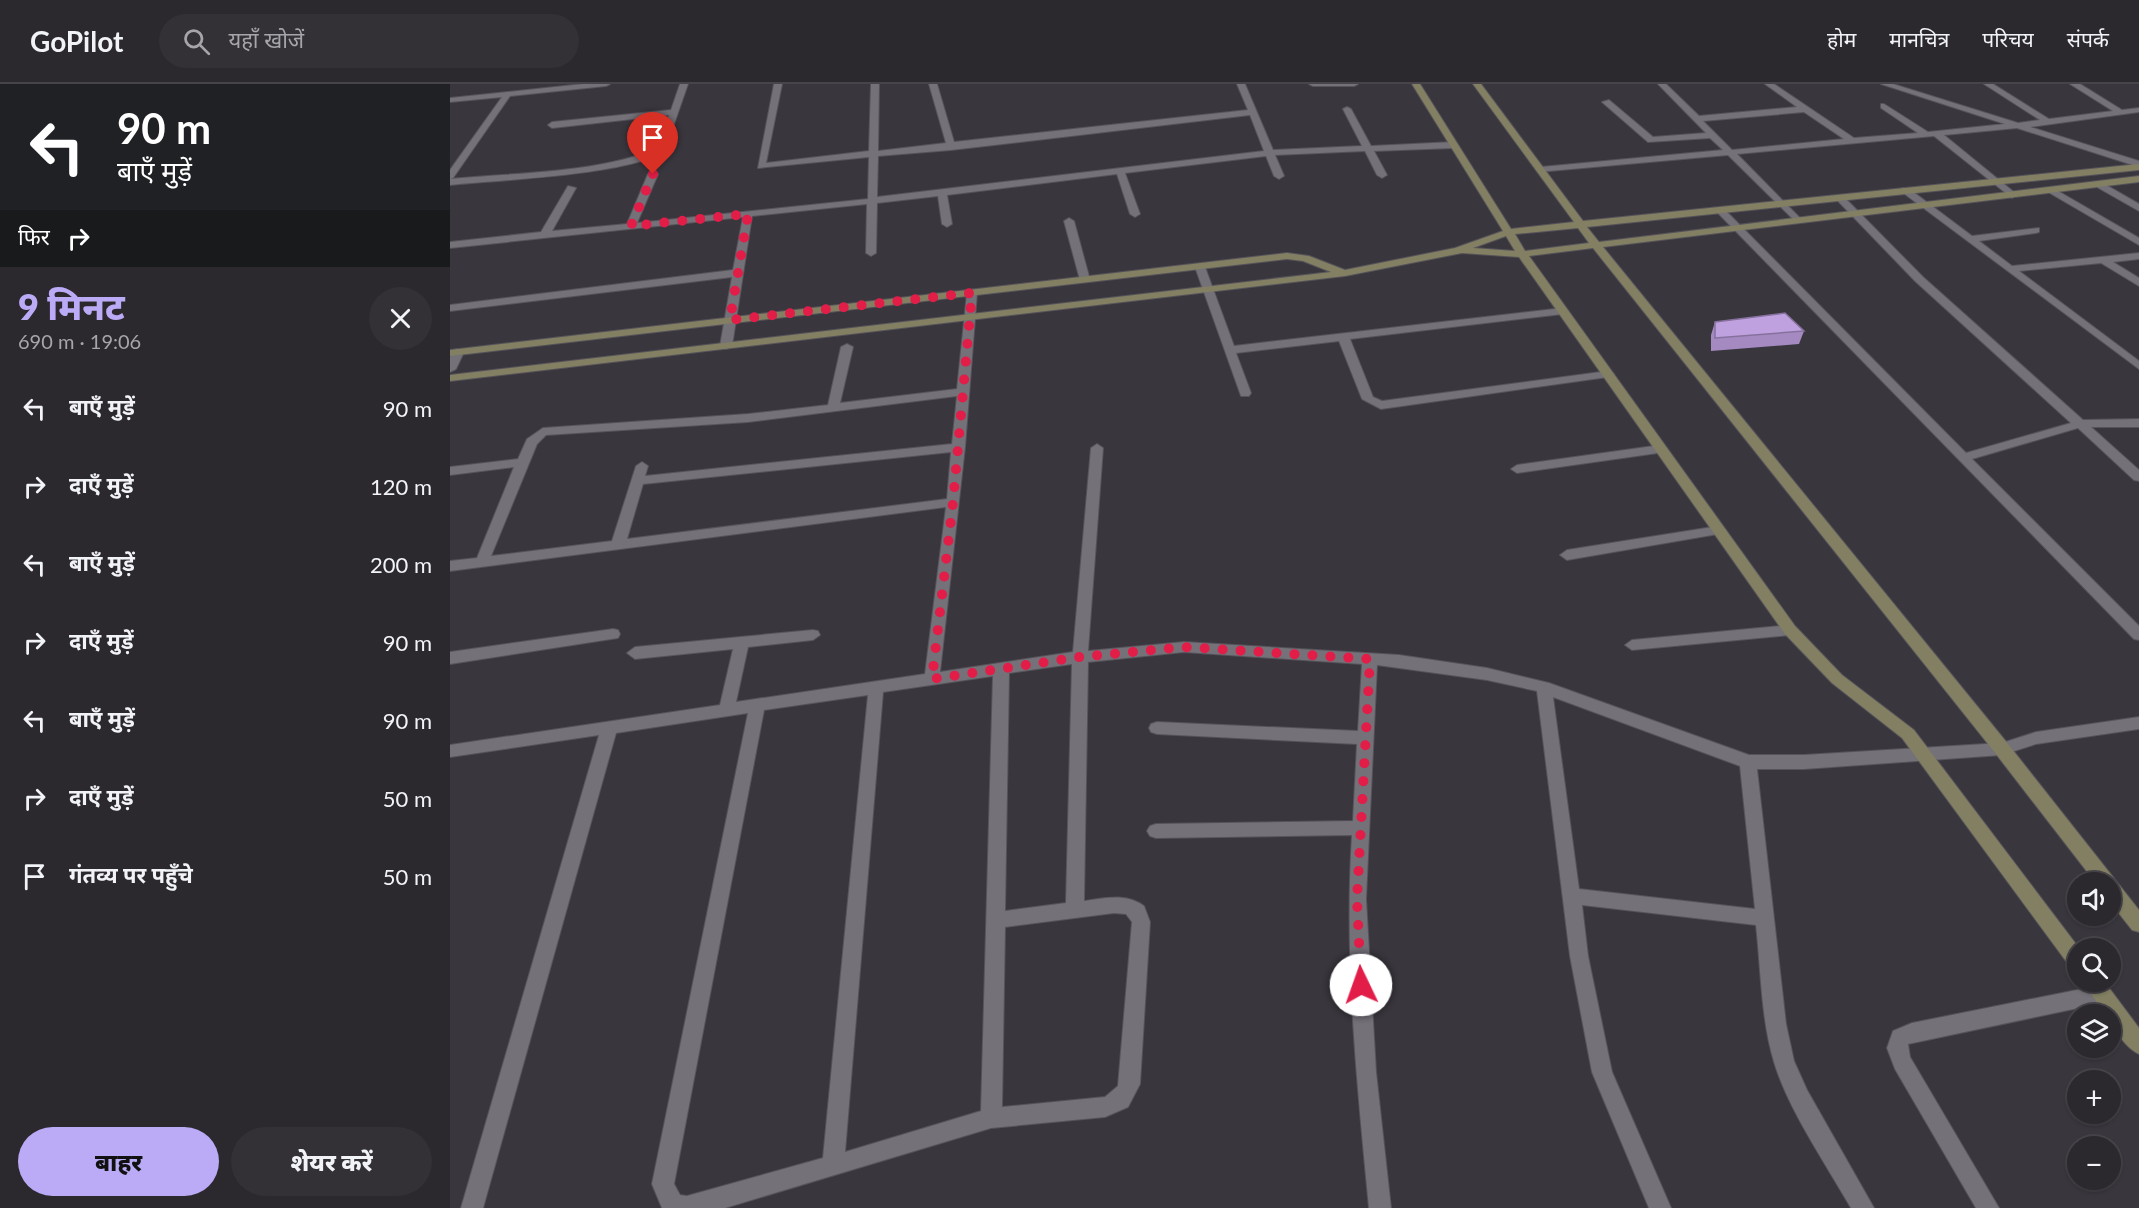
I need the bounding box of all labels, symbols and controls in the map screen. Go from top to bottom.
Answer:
search box [159,14,579,68]
text: GoPilot [30,24,123,58]
icon: search [180,25,213,58]
text: यहाँ खोजें [228,26,304,53]
text: होम [1827,26,1856,51]
text: मानचित्र [1889,26,1949,51]
text: परिचय [1982,26,2034,51]
text: संपर्क [2067,26,2109,51]
text: 90 m [117,103,211,153]
icon: left [18,108,96,186]
pin [627,112,678,174]
icon: arrive [636,121,669,154]
text: बाएँ मुड़ें [117,154,192,187]
icon: right [62,222,95,255]
text: फिर [18,223,50,250]
text: 9 मिनट [18,284,125,328]
button: close [369,287,432,350]
text: 690 m · 19:06 [18,329,141,353]
icon: left [18,392,51,425]
text: बाएँ मुड़ें [69,393,135,420]
text: 90 m [383,395,432,422]
icon: right [18,470,51,503]
text: दाएँ मुड़ें [69,471,133,498]
text: 120 m [370,473,432,500]
icon: left [18,548,51,581]
text: बाएँ मुड़ें [69,549,135,576]
text: 200 m [370,551,432,578]
icon: right [18,626,51,659]
text: दाएँ मुड़ें [69,627,133,654]
text: 90 m [383,629,432,656]
icon: left [18,704,51,737]
text: बाएँ मुड़ें [69,705,135,732]
text: 90 m [383,707,432,734]
icon: right [18,782,51,815]
text: दाएँ मुड़ें [69,783,133,810]
text: 50 m [383,785,432,812]
icon: arrive [18,860,51,893]
text: गंतव्य पर पहुँचे [69,861,193,888]
text: 50 m [383,863,432,890]
map controls [2067,872,2121,1190]
button: sound [2067,872,2121,926]
button: search [2067,938,2121,992]
position arrow [1329,953,1393,1017]
button: layers [2067,1004,2121,1058]
button: + [2067,1070,2121,1124]
button: बाहर [18,1127,219,1196]
button: शेयर करें [231,1127,432,1196]
button: − [2067,1136,2121,1190]

